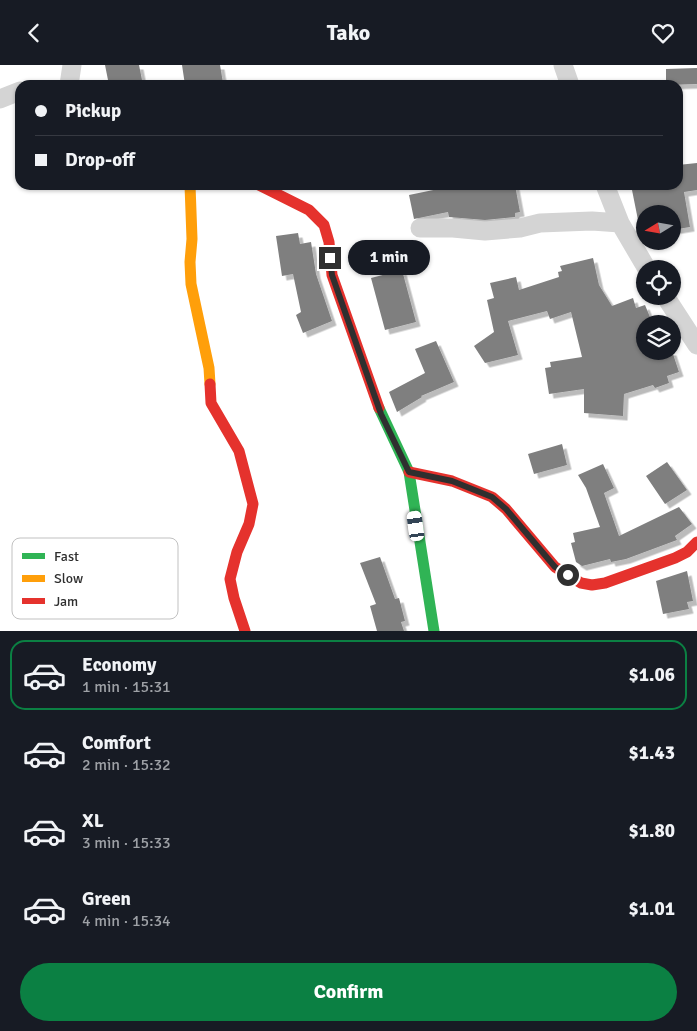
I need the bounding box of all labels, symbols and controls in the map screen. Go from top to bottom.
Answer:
icon: back [20,19,48,47]
text: Tako [327,19,370,46]
icon: heart [649,19,677,47]
text: Pickup [65,99,121,123]
text: Drop-off [65,148,135,172]
north arrow [636,205,681,250]
map controls [636,205,681,360]
callout: 1 min [348,241,430,275]
route end [319,247,341,269]
text: 1 min [370,247,408,267]
button: locate [636,260,681,305]
button: layers [636,315,681,360]
car [406,510,425,542]
legend [12,538,178,619]
text: Fast [54,548,79,565]
route start [557,564,579,586]
text: Slow [54,570,83,587]
text: Jam [54,593,78,610]
icon: car [22,653,67,698]
text: Economy [82,653,156,677]
text: $1.06 [629,663,675,687]
text: 1 min · 15:31 [82,677,171,697]
icon: car [22,731,67,776]
text: Comfort [82,731,151,755]
text: $1.43 [629,741,675,765]
text: 2 min · 15:32 [82,755,171,775]
icon: car [22,809,67,854]
text: XL [82,809,104,833]
text: $1.80 [629,819,675,843]
text: 3 min · 15:33 [82,833,171,853]
icon: car [22,887,67,932]
text: Green [82,887,131,911]
text: $1.01 [629,897,675,921]
text: 4 min · 15:34 [82,911,171,931]
button: Confirm [20,963,677,1021]

